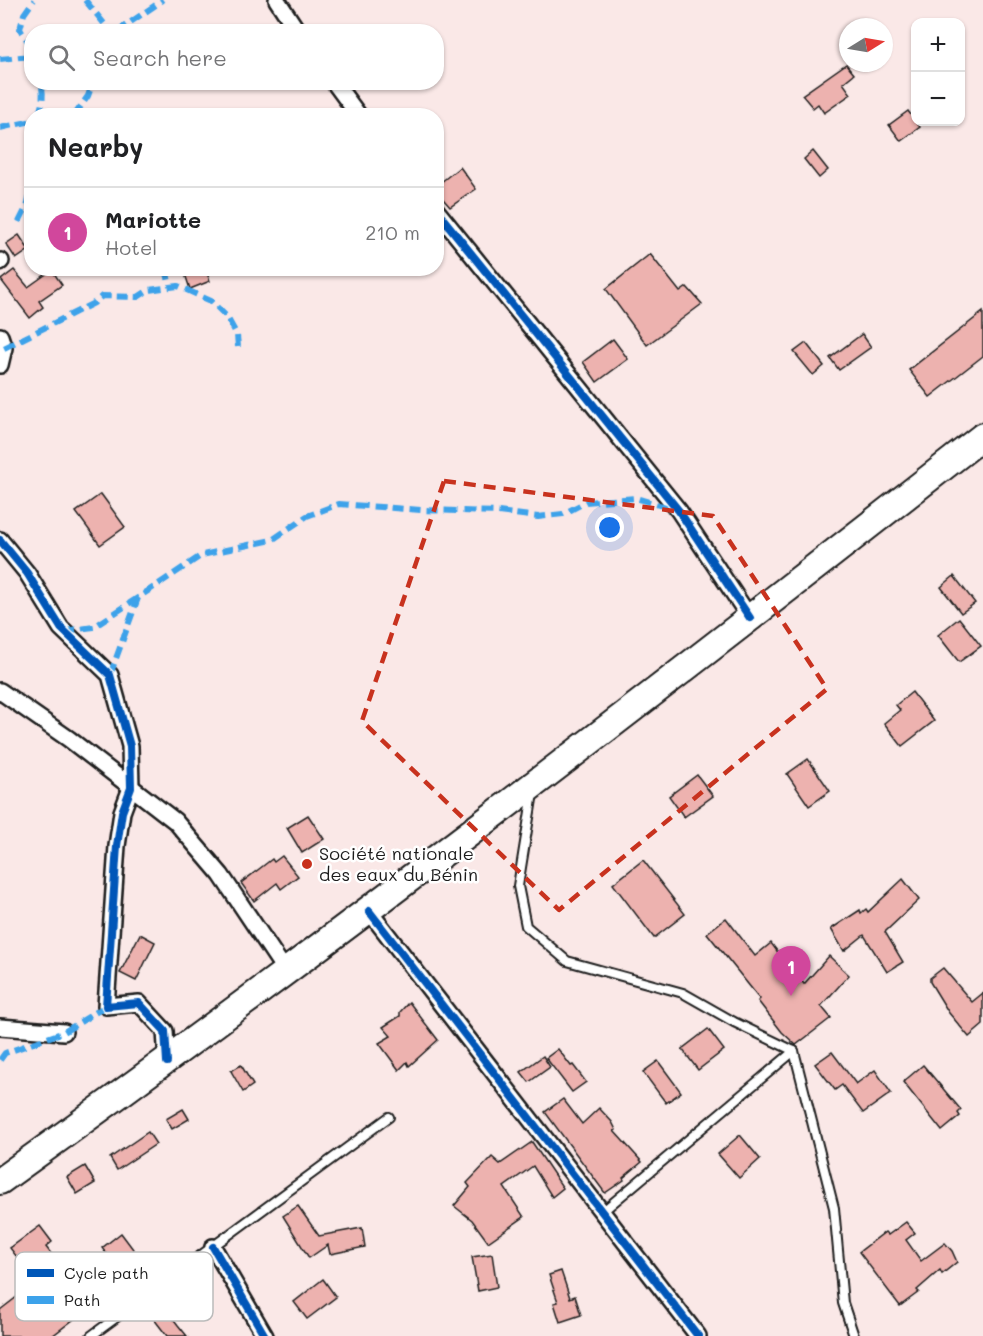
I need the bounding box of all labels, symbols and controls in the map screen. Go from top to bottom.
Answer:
north arrow [839,18,893,72]
map controls [911,18,965,126]
button: + [911,18,965,72]
search box [24,24,444,90]
icon: search [45,41,78,74]
text: Search here [93,43,227,72]
button: − [911,72,965,126]
text: Nearby [48,130,143,164]
text: Mariotte [105,205,201,234]
text: 1 [63,219,72,245]
text: 210 m [365,219,420,245]
text: Hotel [105,234,157,260]
your location [595,513,624,542]
place label: Société nationale des eaux du Bénin [319,841,478,886]
marker: Société nationale des eaux du Bénin [300,857,314,871]
pin: 1 [772,946,810,996]
legend [15,1252,213,1321]
text: Cycle path [64,1262,148,1283]
text: Path [64,1289,100,1310]

